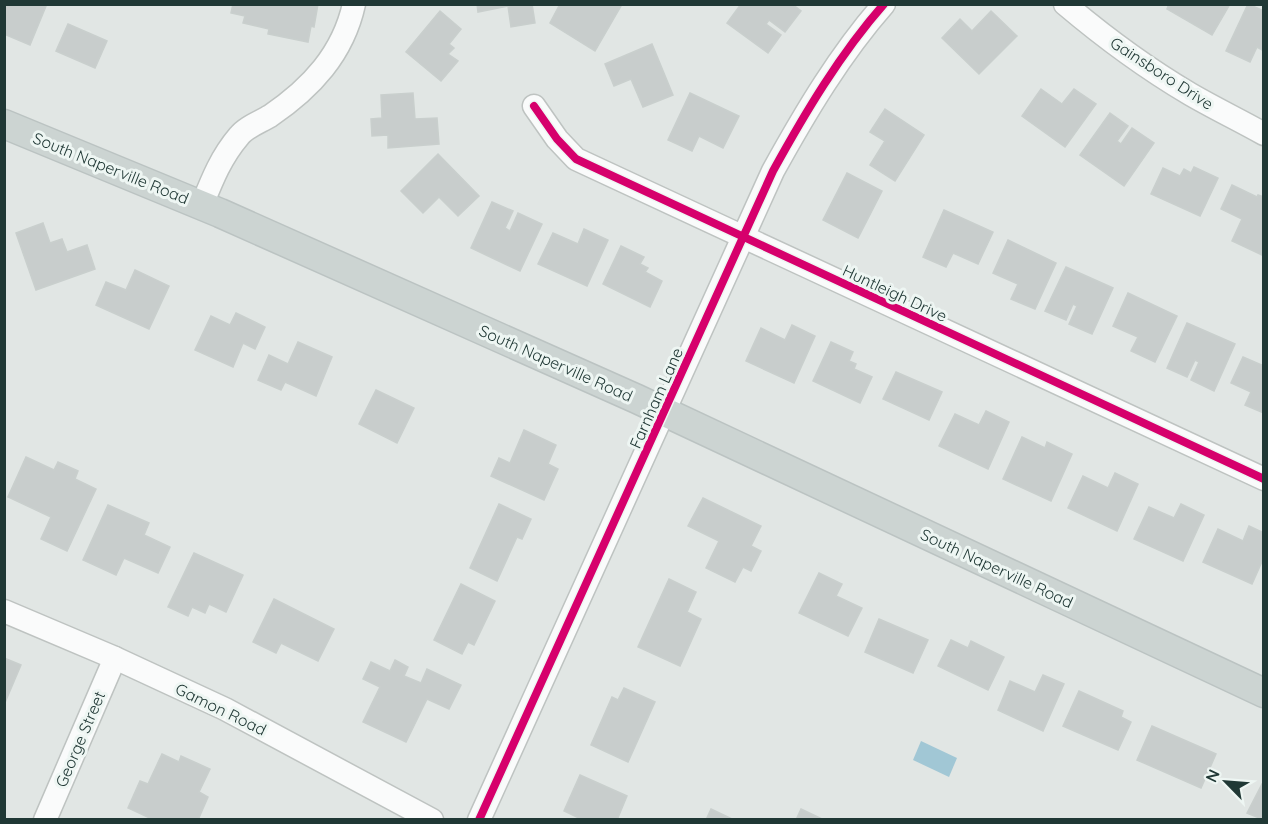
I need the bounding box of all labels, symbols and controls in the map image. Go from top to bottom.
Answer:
street label: Gainsboro Drive [1107,32,1217,114]
street label: South Naperville Road [30,128,192,208]
street label: Huntleigh Drive [839,260,951,326]
street label: South Naperville Road [476,320,636,406]
street label: Farnham Lane [625,345,687,451]
street label: South Naperville Road [918,524,1076,612]
street label: Gamon Road [172,678,270,740]
street label: George Street [51,688,109,790]
north arrow [1196,752,1256,812]
text: N [1201,766,1224,785]

